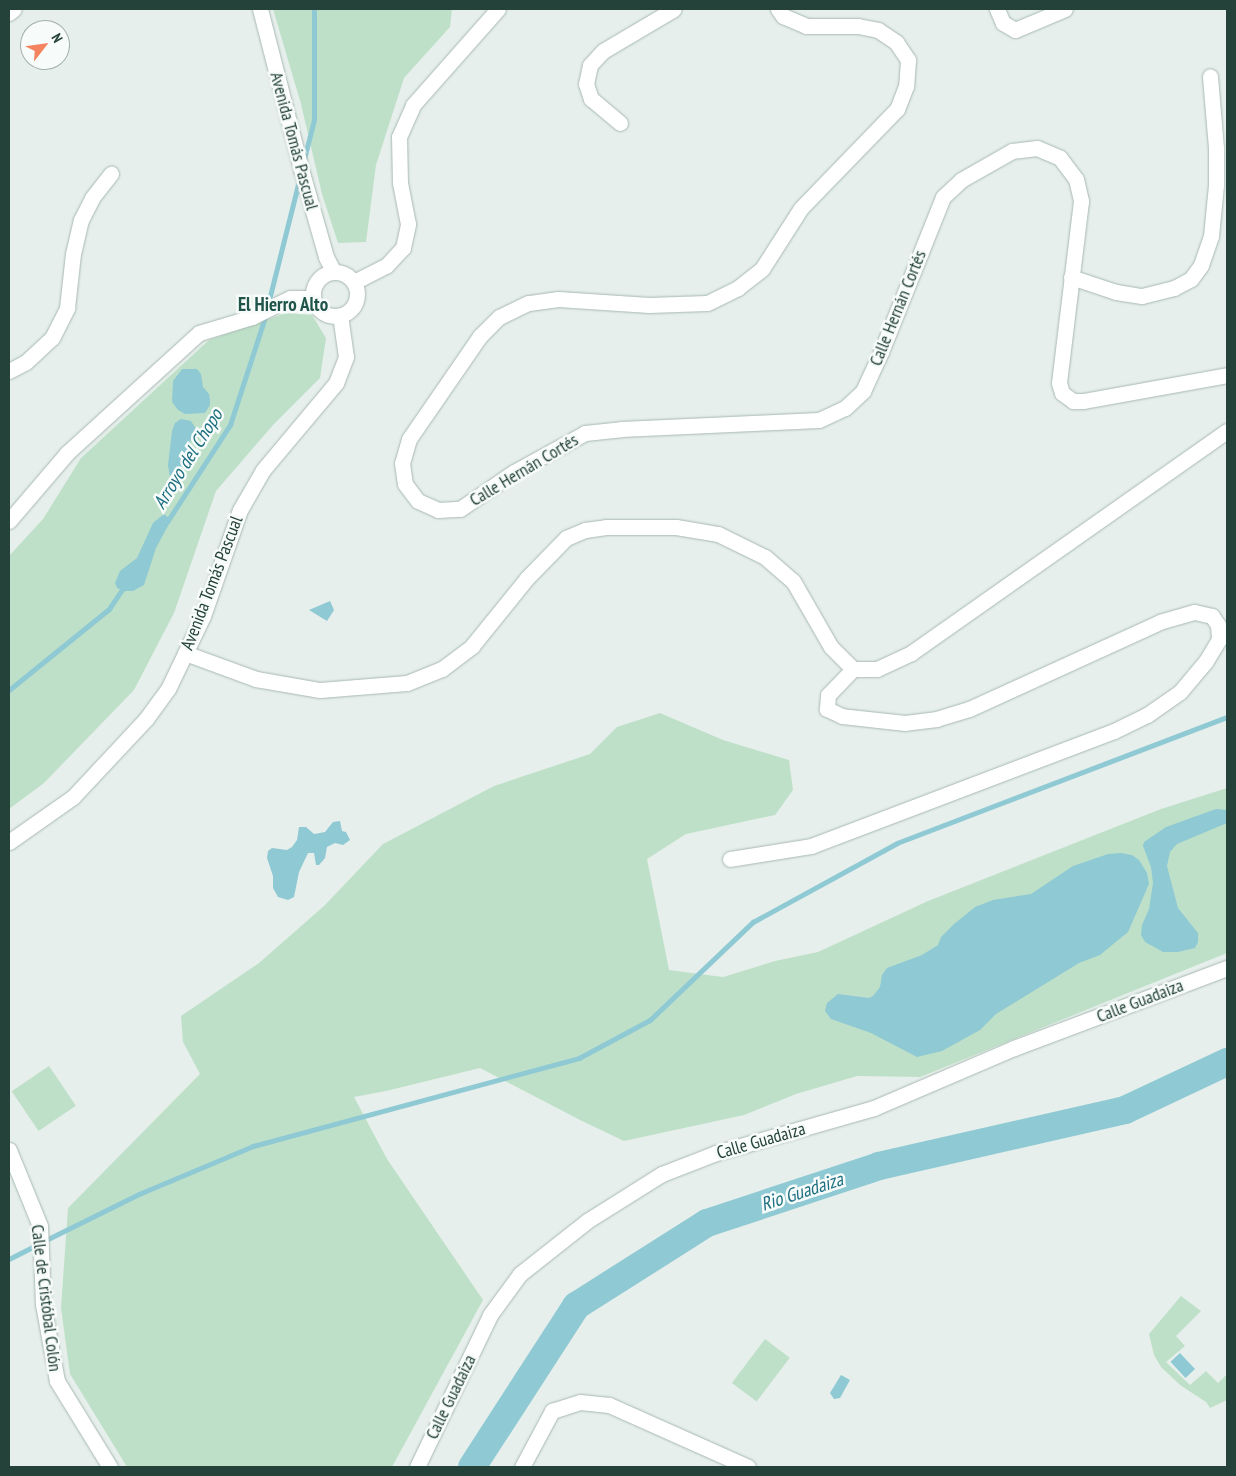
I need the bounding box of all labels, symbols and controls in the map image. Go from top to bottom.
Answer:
north arrow [20,20,70,70]
text: N [47,30,67,46]
street label: Avenida Tomás Pascual [265,69,323,213]
street label: Calle Hernán Cortés [865,247,931,369]
district label: El Hierro Alto [238,294,328,316]
water label: Arroyo del Chopo [148,405,228,513]
street label: Calle Hernán Cortés [466,429,582,511]
street label: Avenida Tomás Pascual [176,513,248,653]
street label: Calle Guadaiza [1094,975,1186,1027]
street label: Calle Guadaiza [714,1118,808,1164]
water label: Rio Guadaiza [758,1168,846,1216]
street label: Calle de Cristóbal Colón [26,1223,66,1373]
street label: Calle Guadaiza [421,1351,481,1443]

